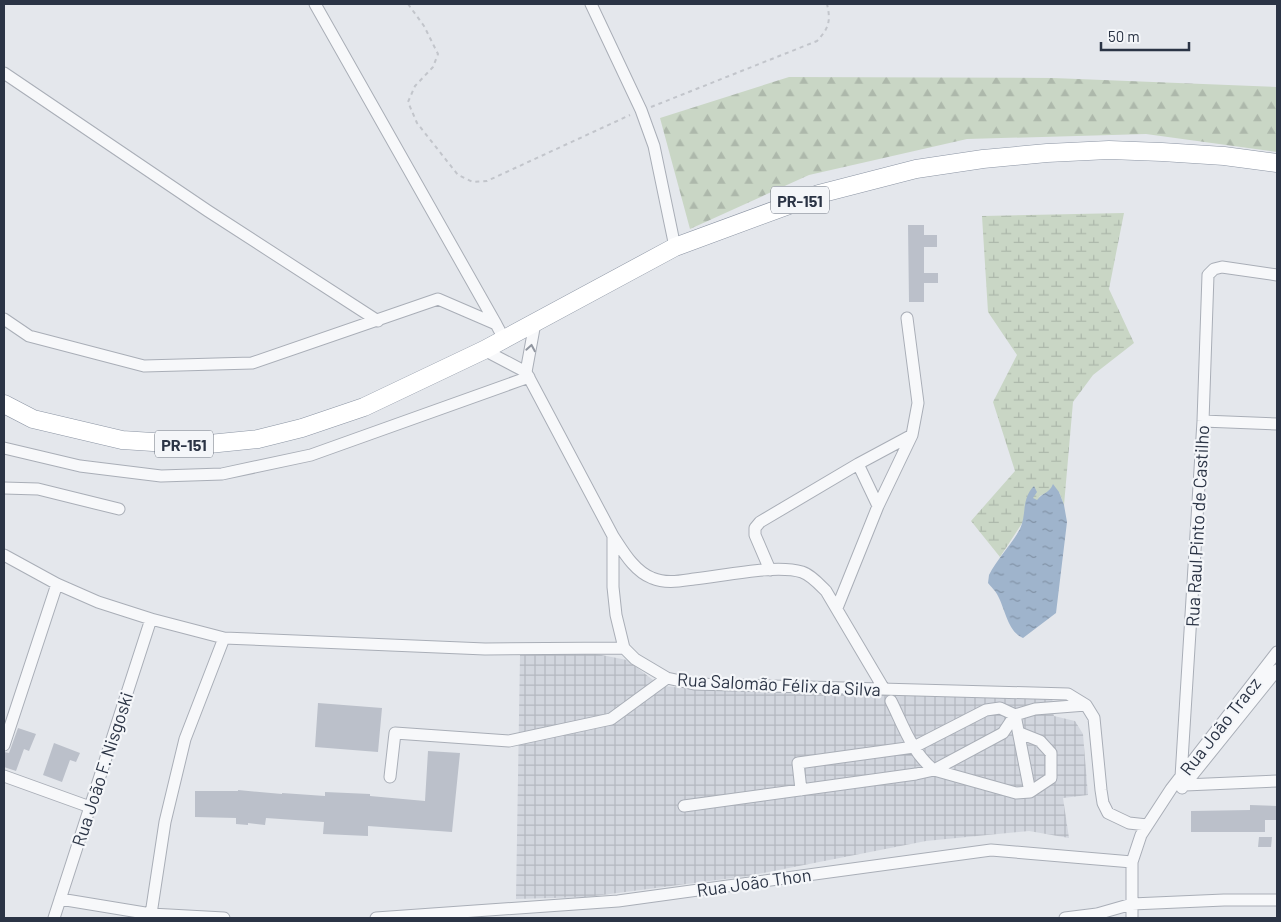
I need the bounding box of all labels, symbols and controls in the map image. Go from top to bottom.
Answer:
scale bar [1101,20,1188,52]
text: 50 m [1108,27,1140,45]
road number: PR-151 [771,186,829,214]
one-way arrow [525,343,535,352]
street label: Rua Raul Pinto de Castilho [1181,425,1213,627]
road number: PR-151 [155,430,213,458]
street label: Rua Salomão Félix da Silva [677,668,881,700]
street label: Rua João Tracz [1175,673,1265,779]
street label: Rua João F. Nisgoski [67,689,137,849]
street label: Rua João Thon [695,863,813,901]

